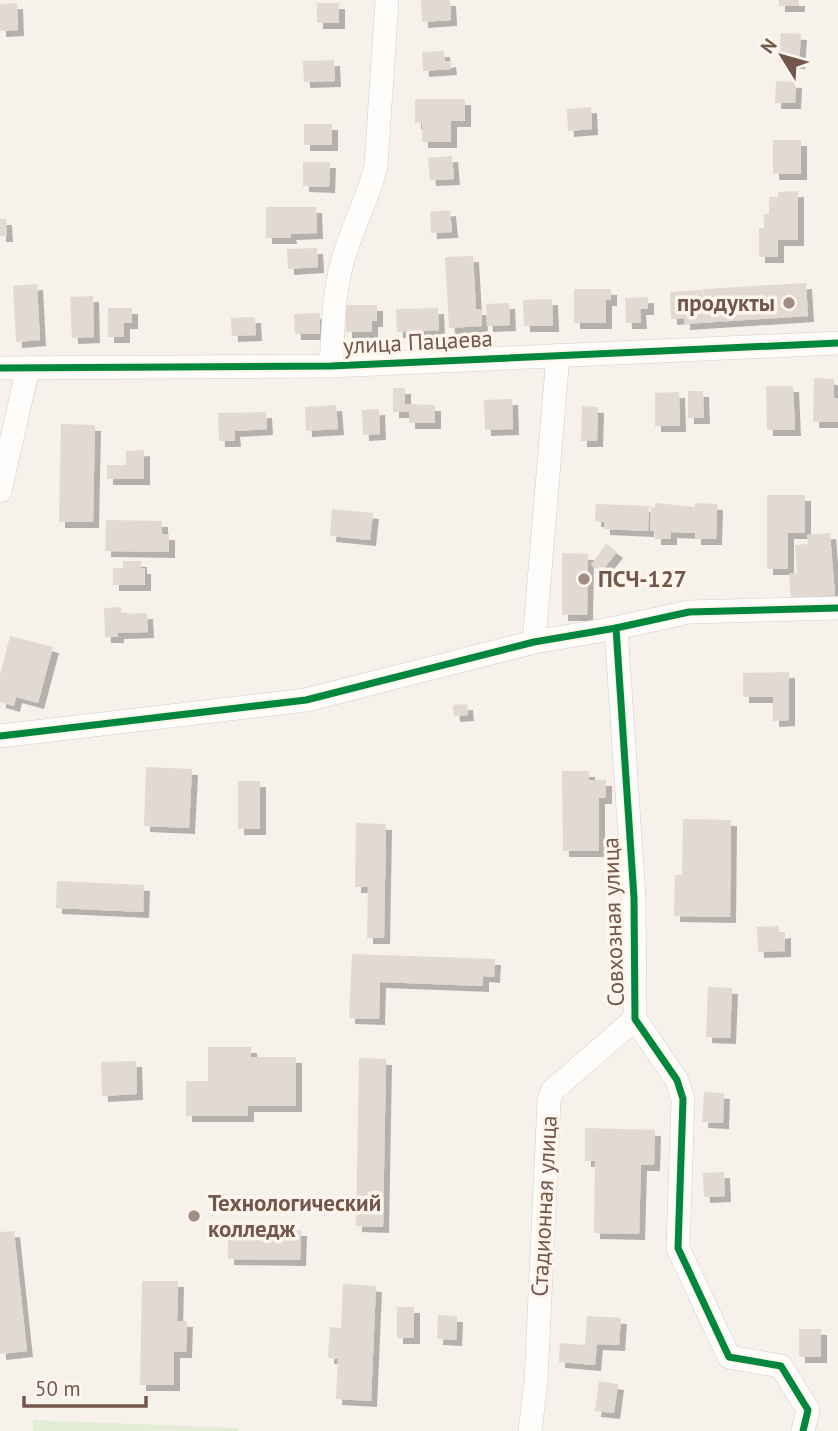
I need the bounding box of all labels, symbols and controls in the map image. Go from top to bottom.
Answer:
north arrow [747,21,817,91]
text: N [755,34,782,58]
place label: продукты [677,288,775,317]
marker: продукты [781,295,797,311]
street label: улица Пацаева [342,323,494,360]
place label: ПСЧ-127 [598,564,687,593]
marker: ПСЧ-127 [576,571,592,587]
street label: Совхозная улица [595,837,630,1007]
street label: Стадионная улица [524,1115,563,1297]
place label: Технологический колледж [208,1188,381,1243]
marker: Технологический колледж [186,1208,202,1224]
scale bar [24,1364,147,1408]
text: 50 m [35,1375,81,1402]

